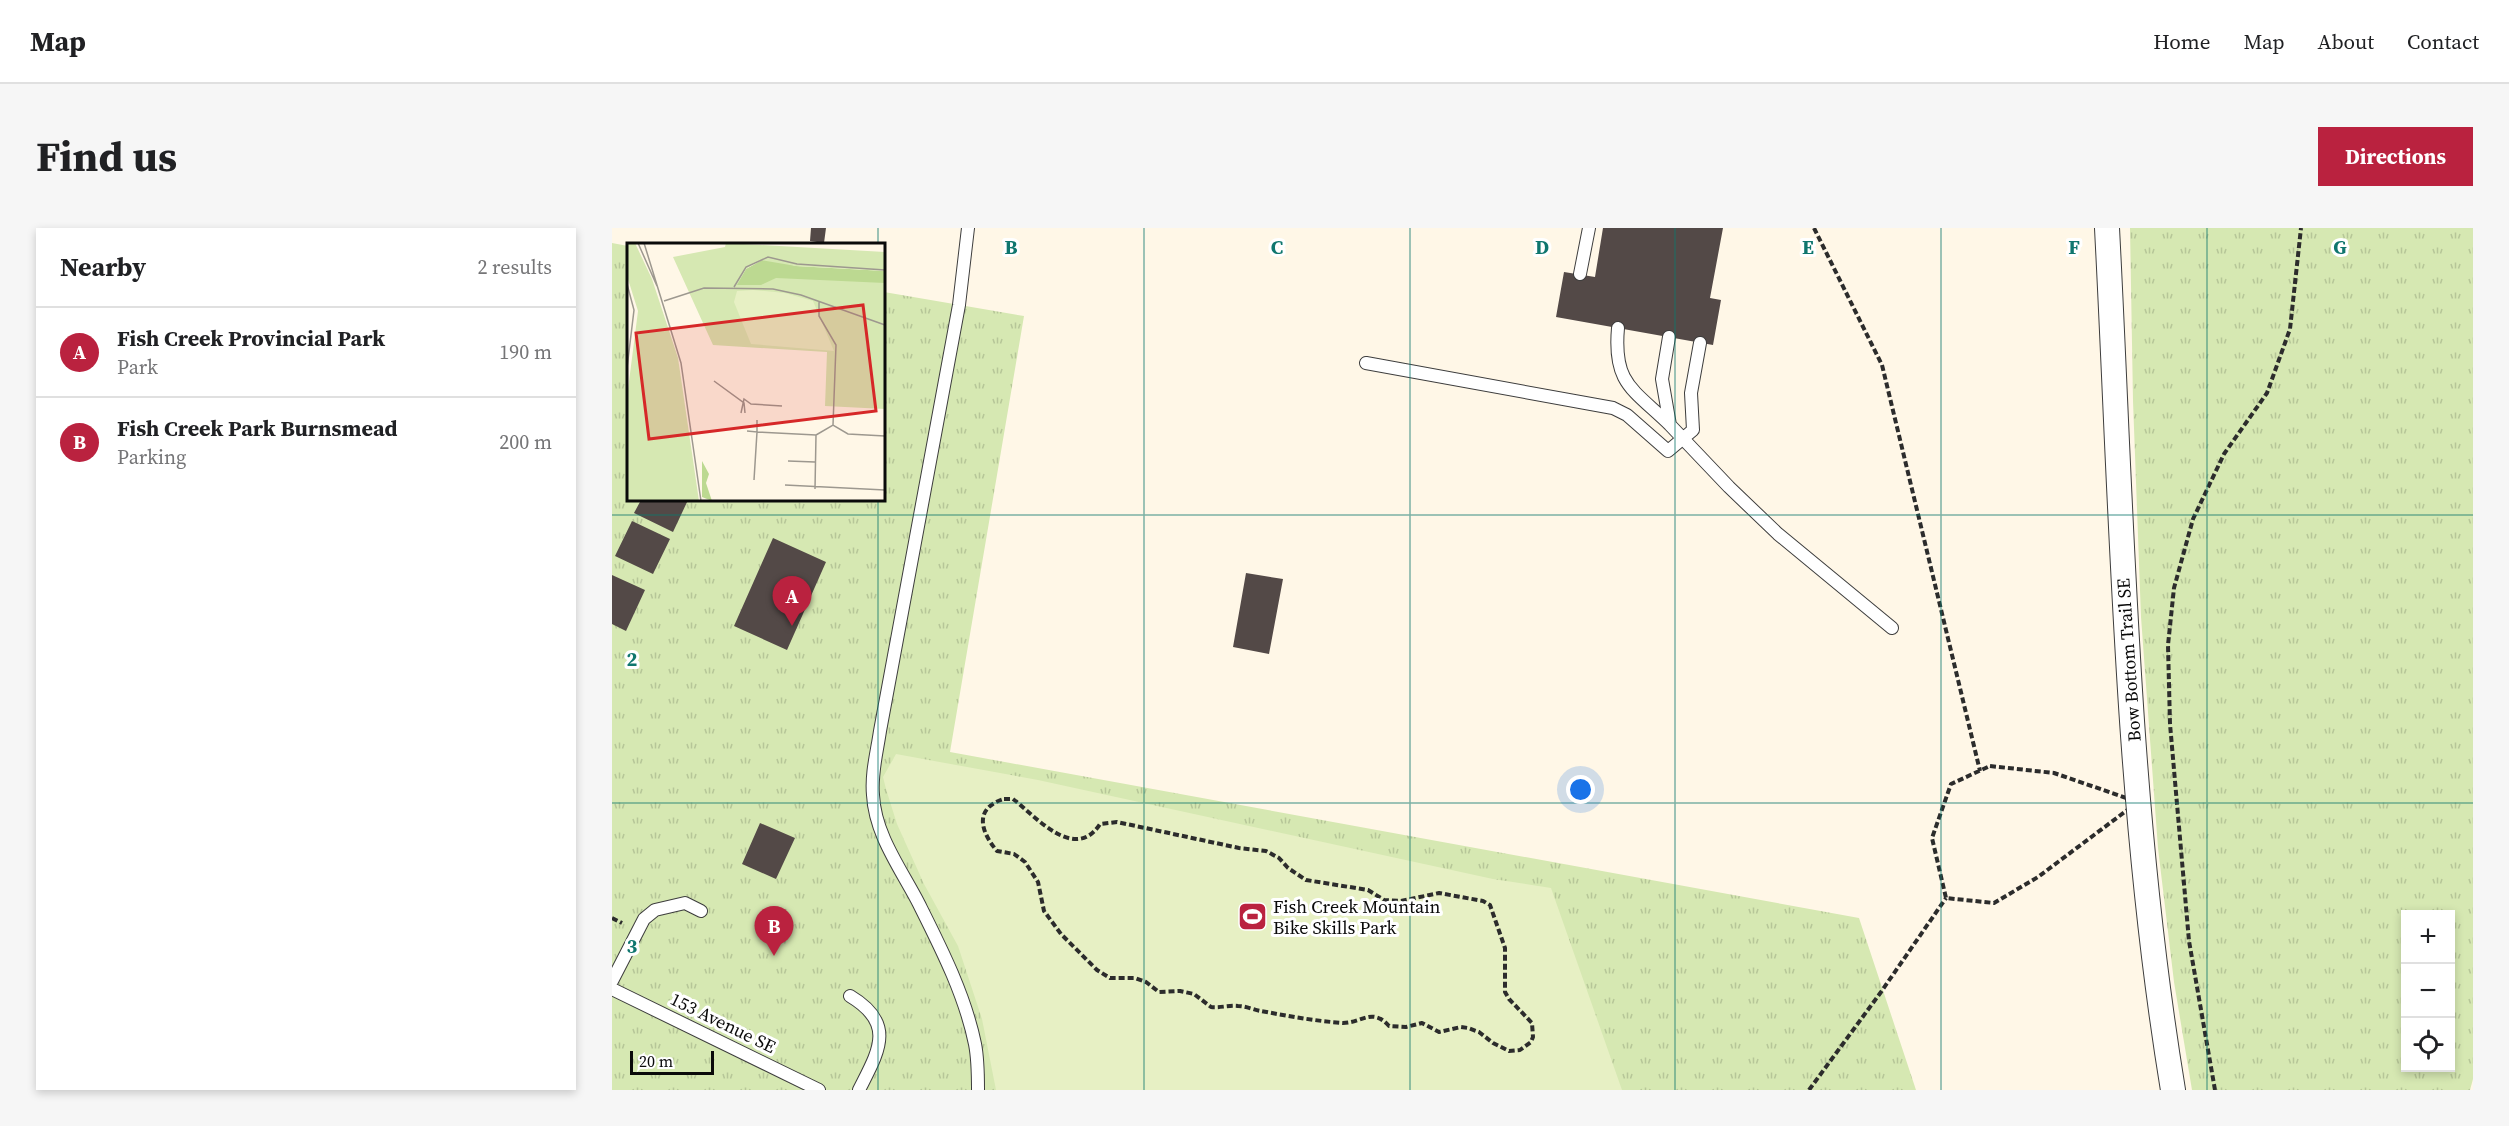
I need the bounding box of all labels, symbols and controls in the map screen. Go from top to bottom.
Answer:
text: Map [30,22,86,60]
text: Home [2153,27,2211,56]
text: Map [2244,27,2285,56]
text: About [2318,27,2374,56]
text: Contact [2407,27,2479,56]
text: Find us [36,127,177,185]
button: Directions [2318,127,2473,186]
text: B [1004,233,1018,261]
text: C [1271,233,1283,261]
text: D [1535,233,1549,261]
text: E [1802,233,1814,261]
text: F [2068,233,2080,261]
text: G [2333,233,2347,261]
inset map [627,243,885,501]
text: Nearby [60,249,146,285]
text: 2 results [477,253,552,281]
text: Fish Creek Provincial Park [117,323,385,353]
text: A [73,338,86,366]
text: 190 m [499,338,552,366]
text: Park [117,353,158,381]
text: Fish Creek Park Burnsmead [117,413,398,443]
text: B [73,428,86,456]
text: 200 m [499,428,552,456]
text: Parking [117,443,186,471]
pin: A [772,576,812,626]
street label: Bow Bottom Trail SE [2110,577,2147,743]
text: 2 [627,645,638,673]
your location [1566,775,1595,804]
place label: Fish Creek Mountain Bike Skills Park [1273,894,1441,940]
sports icon: Fish Creek Mountain Bike Skills Park [1236,901,1268,933]
pin: B [754,906,794,956]
map controls [2401,910,2455,1072]
button: + [2401,910,2455,964]
text: 3 [627,932,638,960]
button: − [2401,964,2455,1018]
street label: 153 Avenue SE [666,986,780,1059]
button: locate [2401,1018,2455,1072]
scale bar [630,1048,714,1076]
text: 20 m [639,1050,673,1072]

